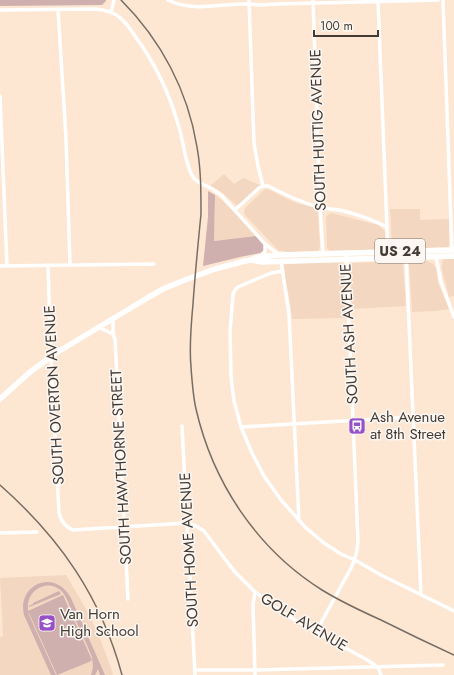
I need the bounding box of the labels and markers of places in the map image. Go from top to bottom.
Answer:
place label: Ash Avenue at 8th Street [370,406,446,445]
bus stop icon: Ash Avenue at 8th Street [347,416,367,436]
place label: Van Horn High School [60,603,139,642]
school or university icon: Van Horn High School [37,613,57,633]

